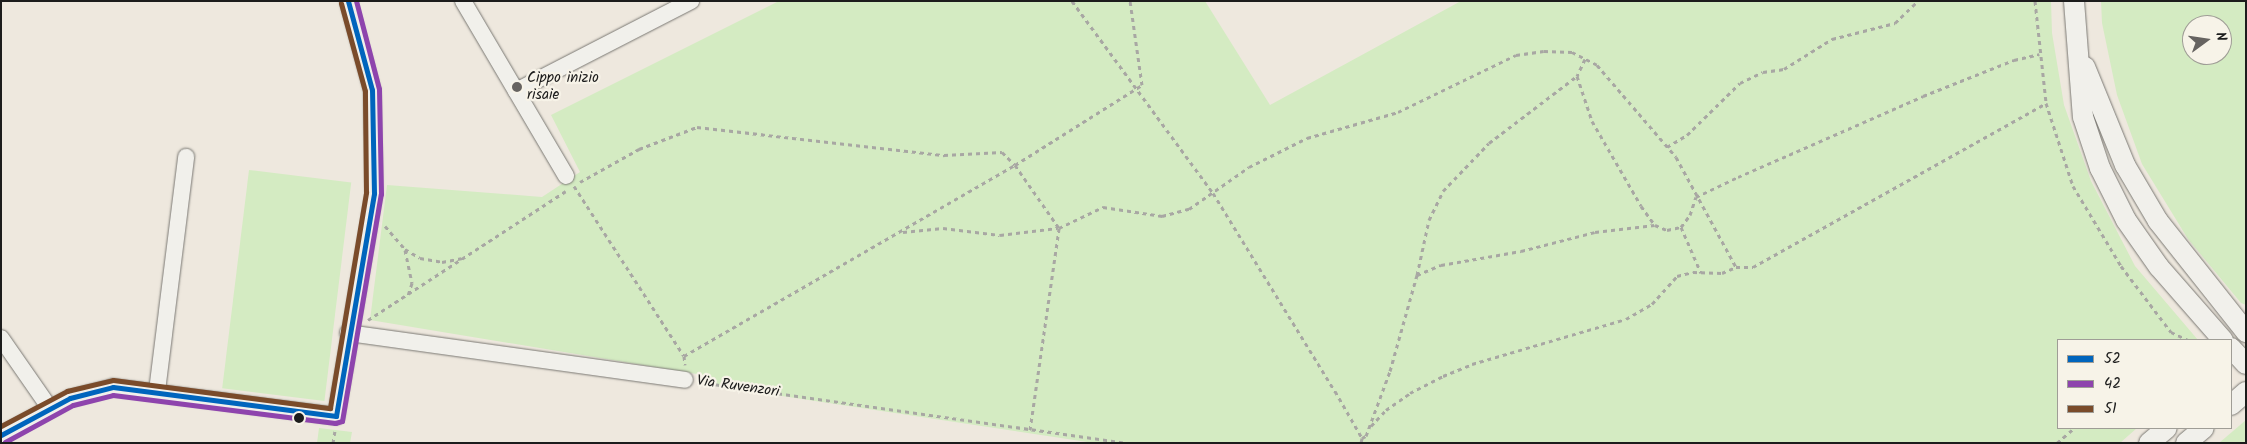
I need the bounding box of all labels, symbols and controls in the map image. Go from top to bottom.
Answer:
north arrow [2182,15,2232,65]
text: N [2209,30,2232,44]
place label: Cippo inizio risaie [527,69,599,104]
marker: Cippo inizio risaie [511,81,523,93]
legend [2057,339,2232,429]
text: 52 [2104,347,2121,371]
street label: Via Ruvenzori [695,372,781,402]
text: 42 [2104,372,2121,396]
text: 51 [2104,397,2117,421]
unlabelled marker [294,413,304,423]

